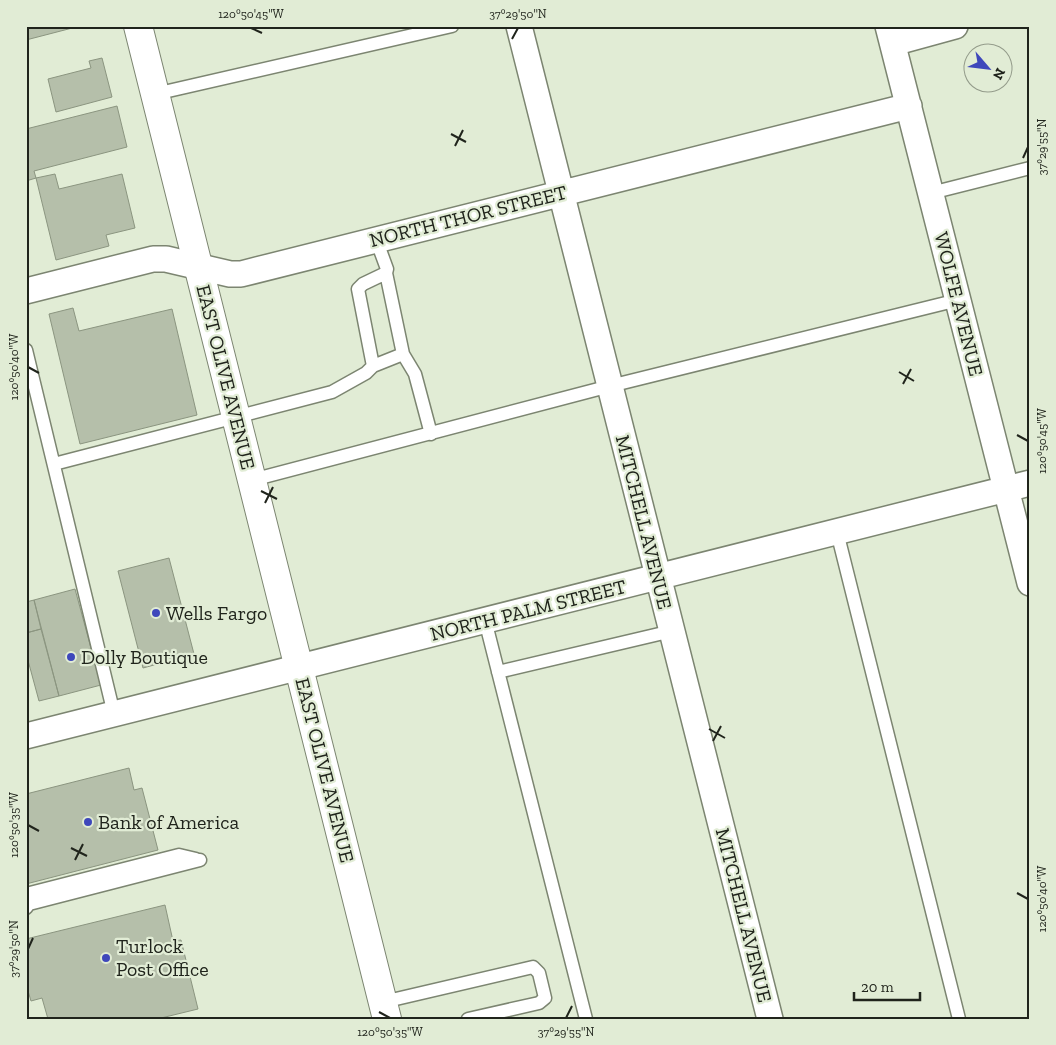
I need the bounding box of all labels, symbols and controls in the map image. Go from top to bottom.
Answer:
text: 120°50'45"W [218,7,285,21]
text: 37°29'50"N [489,7,547,21]
north arrow [964,42,1014,92]
text: N [989,65,1009,83]
text: 37°29'55"N [1035,119,1049,175]
street label: NORTH THOR STREET [367,180,569,252]
street label: WOLFE AVENUE [930,230,988,378]
street label: EAST OLIVE AVENUE [191,282,261,472]
text: 120°50'40"W [7,333,21,400]
text: 120°50'45"W [1035,407,1049,474]
street label: MITCHELL AVENUE [611,432,677,612]
street label: NORTH PALM STREET [428,574,628,646]
place label: Wells Fargo [166,601,267,625]
marker: Wells Fargo [150,607,162,619]
place label: Dolly Boutique [81,645,208,669]
marker: Dolly Boutique [65,651,77,663]
street label: EAST OLIVE AVENUE [290,675,360,865]
text: 120°50'35"W [7,791,21,858]
place label: Bank of America [98,810,240,834]
marker: Bank of America [82,816,94,828]
street label: MITCHELL AVENUE [711,825,777,1005]
text: 120°50'40"W [1035,865,1049,932]
text: 37°29'50"N [7,920,21,978]
place label: Turlock Post Office [116,934,209,981]
marker: Turlock Post Office [100,952,112,964]
scale bar [854,970,920,1002]
text: 20 m [861,978,894,996]
text: 120°50'35"W [357,1025,424,1039]
text: 37°29'55"N [538,1025,594,1039]

